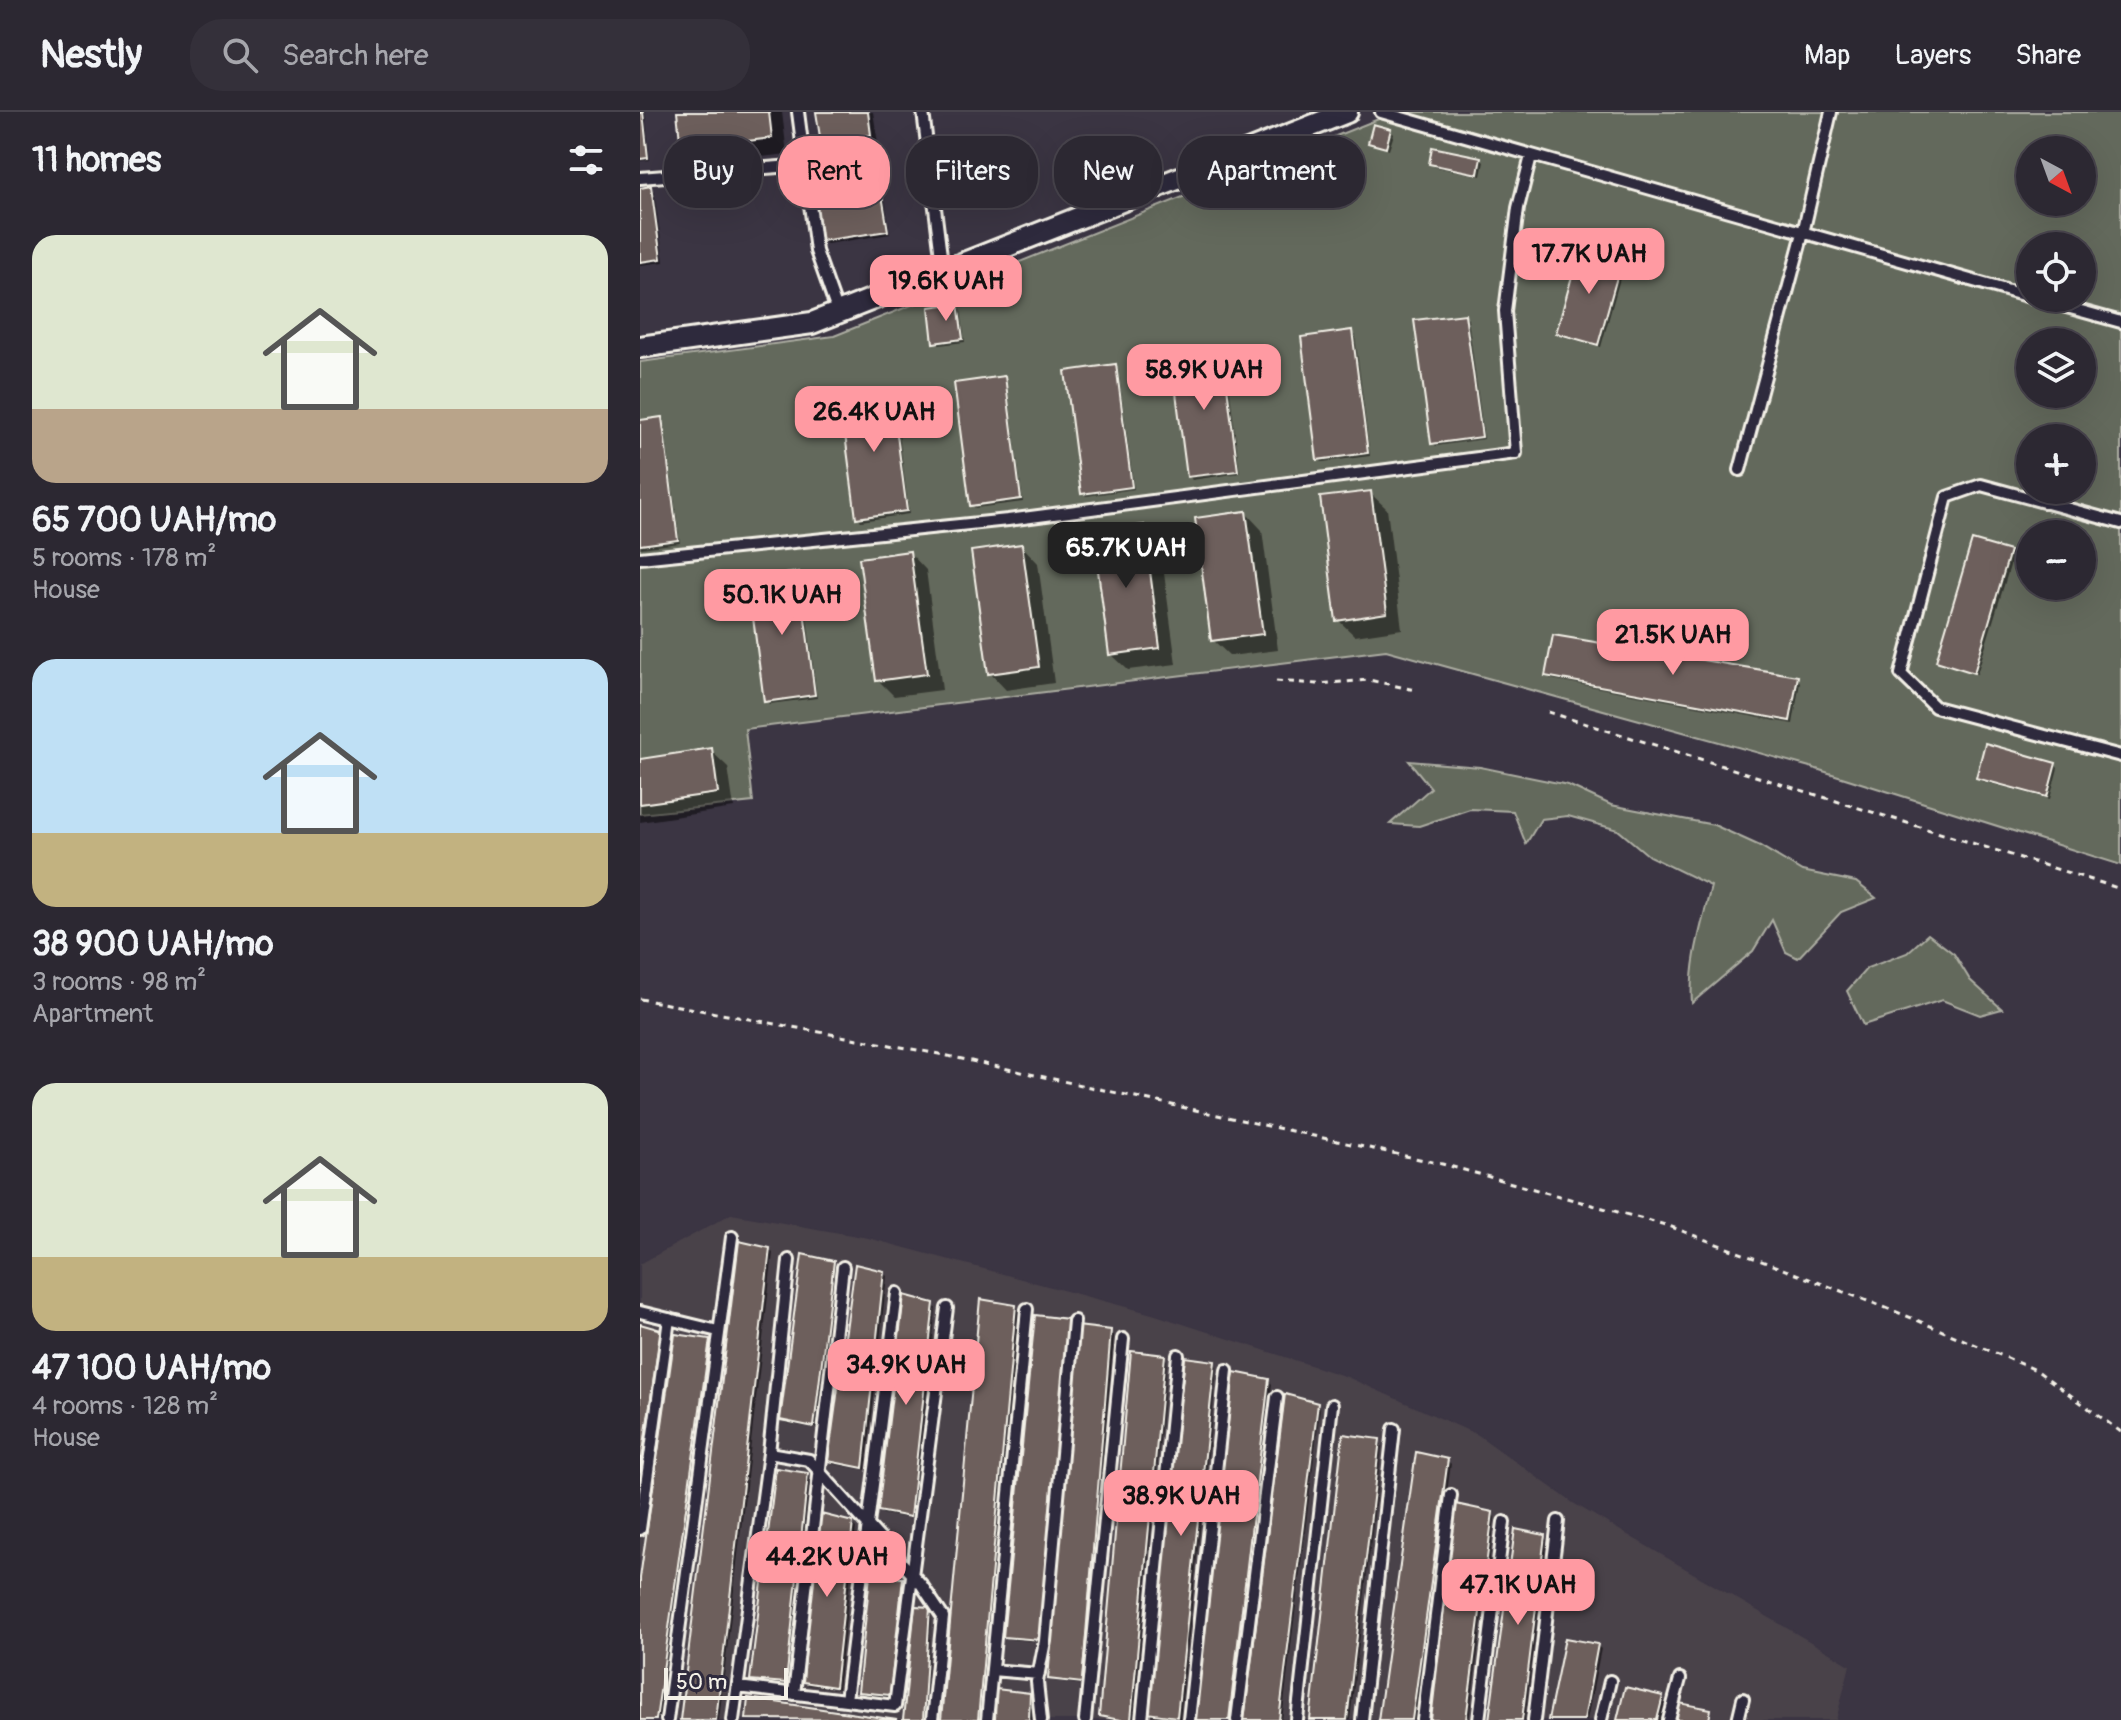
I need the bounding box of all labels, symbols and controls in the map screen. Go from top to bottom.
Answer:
search box [190,19,750,91]
text: Nestly [40,31,142,79]
icon: search [218,33,262,77]
text: Search here [282,37,429,74]
text: Map [1804,38,1850,73]
text: Layers [1894,38,1971,73]
text: Share [2015,38,2081,73]
chip: Buy [664,136,762,208]
chip: Rent [778,136,890,208]
chip: Filters [906,136,1038,208]
chip: New [1054,136,1162,208]
chip: Apartment [1178,136,1365,208]
north arrow [2016,136,2096,216]
map controls [2016,136,2096,600]
icon: filters [564,138,608,182]
text: 11 homes [32,139,161,182]
pin: 17.7K UAH [1497,228,1681,296]
button: locate [2016,232,2096,312]
text: 17.7K UAH [1531,238,1647,270]
pin: 19.6K UAH [854,255,1038,323]
text: 19.6K UAH [888,265,1004,297]
icon: home [248,287,392,431]
button: layers [2016,328,2096,408]
pin: 58.9K UAH [1112,344,1296,412]
text: 58.9K UAH [1145,354,1263,386]
pin: 26.4K UAH [782,386,966,454]
text: 26.4K UAH [813,396,935,428]
button: + [2016,424,2096,504]
text: 65 700 UAH/mo [32,499,276,542]
button: − [2016,520,2096,600]
pin: 65.7K UAH [1034,522,1218,590]
text: 65.7K UAH [1066,532,1186,564]
text: 5 rooms · 178 m² [32,542,216,574]
pin: 50.1K UAH [690,569,874,637]
text: House [32,574,100,606]
text: 50.1K UAH [722,579,842,611]
pin: 21.5K UAH [1581,609,1765,677]
text: 21.5K UAH [1615,619,1731,651]
icon: home [248,711,392,855]
text: 38 900 UAH/mo [32,923,274,966]
text: 3 rooms · 98 m² [32,966,206,998]
text: Apartment [32,998,153,1030]
icon: home [248,1135,392,1279]
pin: 34.9K UAH [814,1339,998,1407]
text: 47 100 UAH/mo [32,1347,271,1390]
text: 34.9K UAH [846,1349,966,1381]
text: 4 rooms · 128 m² [32,1390,218,1422]
text: House [32,1422,100,1454]
pin: 38.9K UAH [1089,1470,1273,1538]
text: 38.9K UAH [1122,1480,1240,1512]
pin: 44.2K UAH [735,1531,919,1599]
text: 44.2K UAH [766,1541,888,1573]
pin: 47.1K UAH [1426,1559,1610,1627]
text: 47.1K UAH [1460,1569,1576,1601]
scale bar [664,1664,788,1700]
text: 50 m [676,1668,727,1696]

